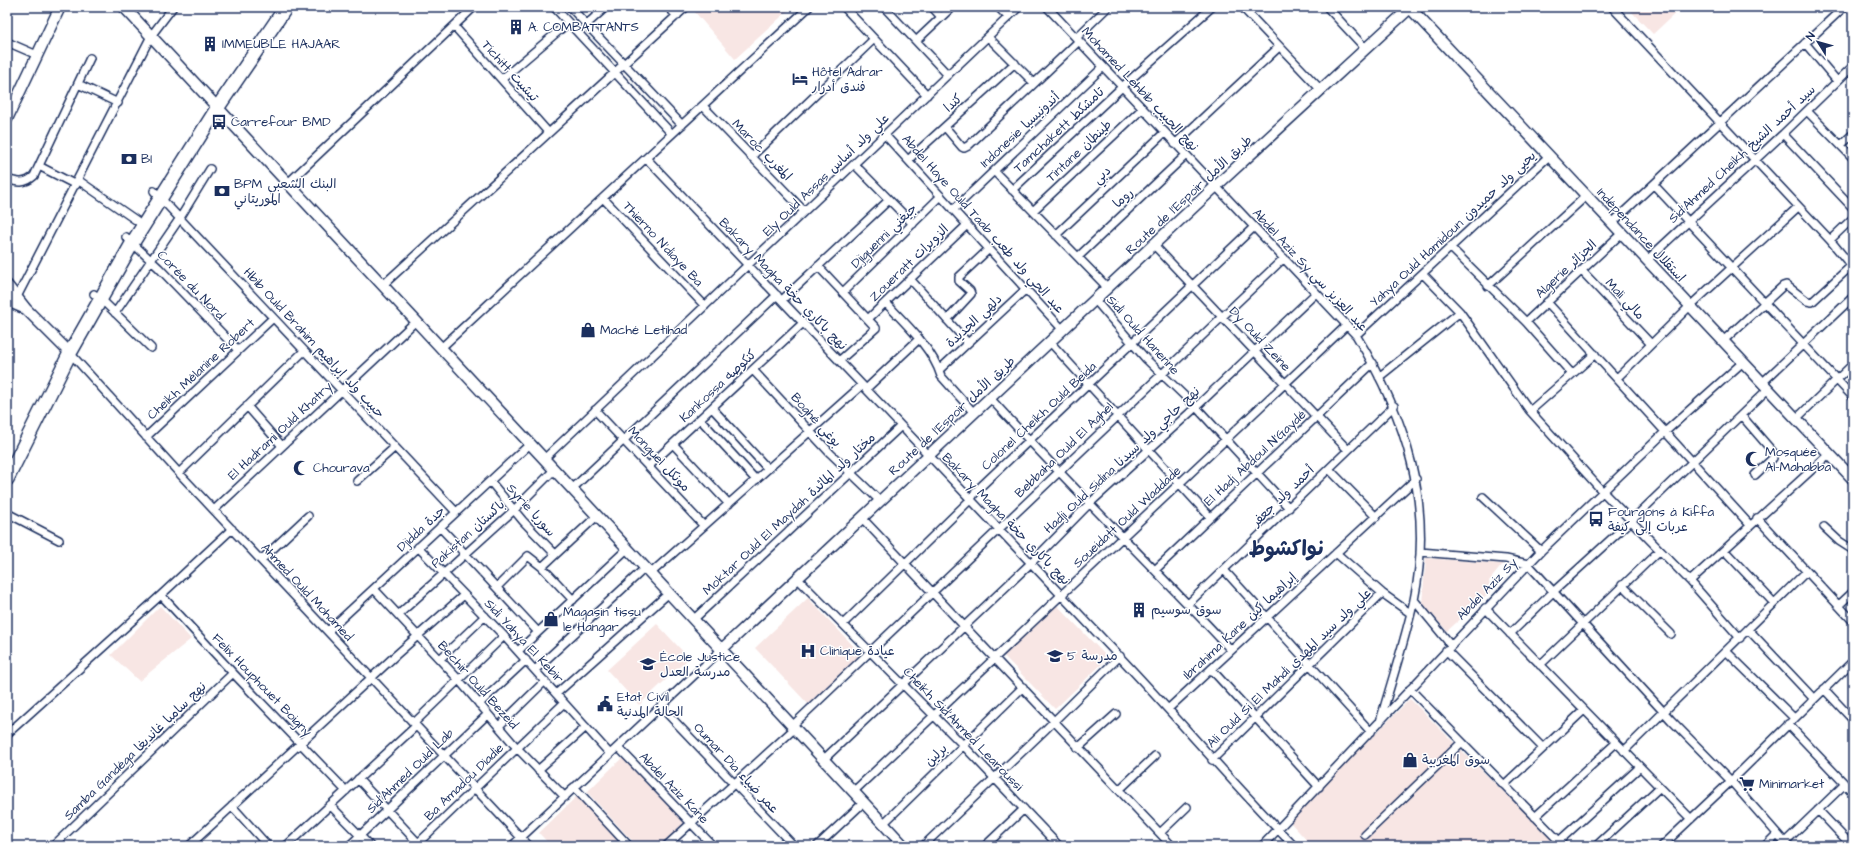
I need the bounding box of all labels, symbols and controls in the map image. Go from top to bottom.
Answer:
building icon: A. COMBATTANTS [507,18,525,36]
place label: A. COMBATTANTS [528,18,639,36]
north arrow [1798,22,1838,62]
street label: Mohamed Lehbib نهج الحبيب [1077,23,1203,155]
text: N [1802,29,1819,44]
building icon: IMMEUBLE HAJAAR [201,35,219,53]
place label: IMMEUBLE HAJAAR [222,35,341,53]
street label: Tichitt تيشيت [478,36,543,106]
place label: Hôtel Adrar فندق أدرار [811,63,883,96]
hotel icon: Hôtel Adrar فندق أدرار [791,70,809,88]
street label: Sid'Ahmed Cheikh سيد أحمد الشيخ [1664,81,1820,227]
street label: Tamchakett تامشكط [1010,83,1108,177]
street label: Indonesie أندونيسيا [976,88,1064,172]
street label: كندا [940,90,967,116]
street label: Ely Ould Assas علي ولد أساس [759,110,895,242]
bus stop icon: Carrefour BMD [210,113,228,131]
place label: Carrefour BMD [231,113,331,131]
street label: Maroc المغرب [728,115,796,185]
street label: Tintane طينطان [1042,116,1116,186]
street label: Abdel Haye Ould Taab عبد الحي ولد طعب [896,131,1068,319]
street label: Route de l’Espoir طريق الأمل [1122,131,1256,259]
street label: Yahya Ould Hamidoun يحيى ولد حميدون [1366,147,1541,312]
bank icon: BI [120,150,138,168]
place label: BI [141,150,152,168]
street label: دبي [1089,162,1116,190]
place label: BPM البنك الشعبي الموريتاني [234,175,336,210]
bank icon: BPM البنك الشعبي الموريتاني [213,182,231,200]
street label: روما [1109,184,1137,212]
street label: Indépendance استقلال [1592,184,1690,286]
street label: Thierno N'diaye Ba [618,197,708,291]
street label: Djiguenni جيغني [847,200,923,274]
street label: Abdel Aziz Sy عبد العزيز سي [1247,205,1372,337]
street label: Bakary Magha نهج باكاري حخة [714,214,851,355]
street label: Zoueratt الزويرات [865,220,953,306]
street label: Algerie الجزائر [1531,236,1601,303]
street label: Corée du Nord [153,246,229,324]
street label: Hbib Ould Brahim حبيب ولد إبراهيم [239,264,389,423]
street label: Mali مالي [1600,274,1649,325]
street label: دلهي الجديدة [942,290,1007,353]
street label: Sidi Ould Hanenne [1102,291,1184,379]
street label: Dy Ould Zeine [1224,303,1295,376]
street label: Cheikh Mélanine Robert [143,314,259,424]
shop icon: Maché Letihad [579,321,597,339]
place label: Maché Letihad [600,321,688,339]
street label: Kankossa كنكوصه [676,345,761,426]
street label: Route de l’Espoir طريق الأمل [885,352,1019,480]
street label: Colonel Cheikh Ould Beida [977,357,1101,474]
street label: El Hadrami Ould Khatry [224,378,337,485]
street label: Hadji Ould Sidina نهج حاجي ولد سيدنا [1040,383,1205,539]
street label: Boghé بوغي [785,389,845,452]
street label: Bebbaha Ould El Aghel [1011,398,1118,503]
street label: El Hadj Abdoul N'Gaydé [1200,406,1311,511]
street label: Monguel مونكل [623,422,694,496]
street label: Moktar Ould El Maydah مختار ولد المائدة [699,429,880,600]
place label: Mosquée Al-Mahabba [1765,443,1831,476]
street label: Bakary Magha نهج باكاري حخة [937,449,1074,590]
mosque icon: Mosquée Al-Mahabba [1744,450,1762,468]
mosque icon: Chourava [292,459,310,477]
place label: Chourava [313,459,370,477]
street label: أحمد ولد جعفر [1247,461,1319,531]
street label: Soueidatt Ould Waddade [1069,462,1185,572]
street label: Syrie سوريا [502,479,560,541]
street label: Pakistan باكستان [427,496,509,572]
street label: Djidda جدة [393,502,449,556]
place label: Fourgons à Kiffa عربات إلى كيفة [1608,503,1714,536]
bus stop icon: Fourgons à Kiffa عربات إلى كيفة [1587,510,1605,528]
district label: نواكشوط [1249,534,1325,563]
street label: Ahmed Ould Mohamed [257,539,357,645]
street label: Abdel Aziz Sy [1453,554,1522,625]
street label: Ibrahima Kane إبراهيما كين [1179,568,1301,684]
street label: Ali Ould Si El Mahdi علي ولد سيد المهدي [1203,584,1377,753]
street label: Sidi Yahya El Kebir [479,595,568,688]
building icon: سوق سوسيم [1130,601,1148,619]
place label: سوق سوسيم [1151,601,1221,620]
place label: Magasin tissu le Hangar [563,603,641,637]
shop icon: Magasin tissu le Hangar [542,610,560,628]
street label: Felix Houphouet Boigny [207,629,316,741]
street label: Bechir Ould Bezeid [434,637,523,733]
hospital icon: Clinique عيادة [799,642,817,660]
place label: Clinique عيادة [820,642,895,660]
school or university icon: مدرسة 5 [1046,647,1064,665]
place label: مدرسة 5 [1067,647,1118,665]
place label: École Justice مدرسة العدل [660,648,740,681]
school or university icon: École Justice مدرسة العدل [639,655,657,673]
street label: Cheikh Sid'Ahmed Learoussi [899,663,1027,795]
street label: Samba Gandéga نهج سامبا غانديغا [60,678,211,825]
place label: Etat Civil الحالة المدنية [617,688,684,721]
public building icon: Etat Civil الحالة المدنية [596,695,614,713]
street label: Oumar Dia عمر ضياء [689,719,783,817]
street label: Sid'Ahmed Ould Lab [362,724,458,817]
street label: Ba Amadou Diadie [420,739,508,825]
street label: برلين [921,740,951,770]
street label: Abdel Aziz Kane [635,748,713,828]
shop icon: سوق المغربية [1401,751,1419,769]
place label: سوق المغربية [1422,751,1490,769]
supermarket icon: Minimarket [1738,775,1756,793]
place label: Minimarket [1759,775,1825,793]

